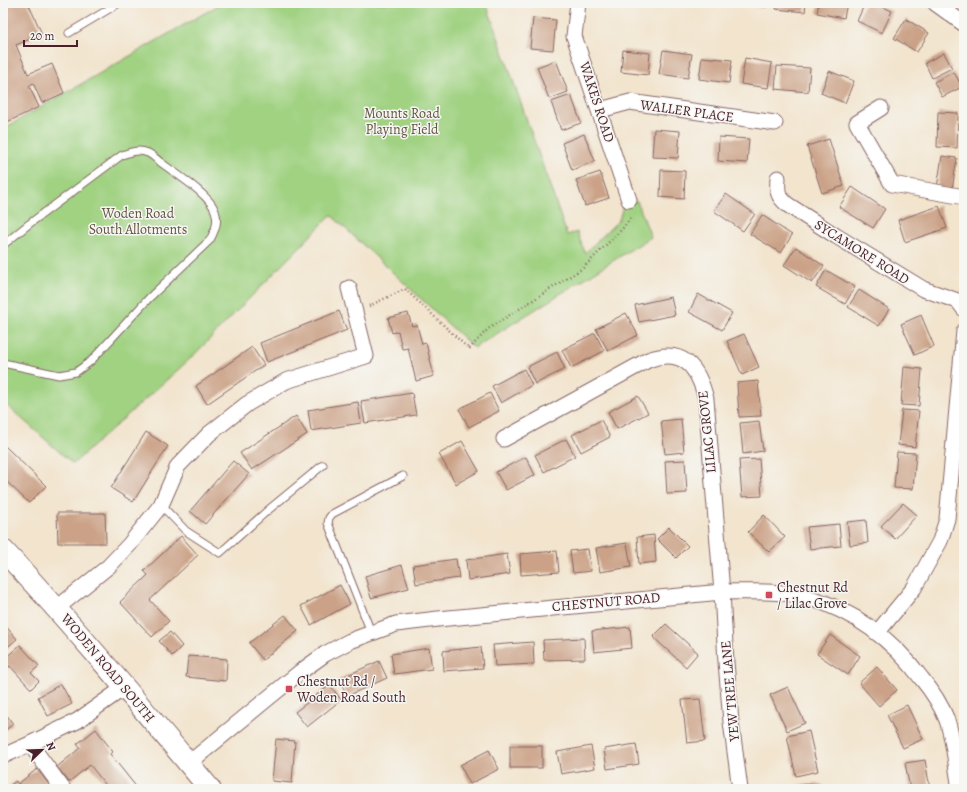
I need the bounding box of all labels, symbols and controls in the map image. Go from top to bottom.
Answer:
scale bar [24,22,77,48]
text: 20 m [30,28,54,44]
street label: WAKES ROAD [575,58,619,145]
street label: WALLER PLACE [638,95,735,127]
park label: Mounts Road Playing Field [364,104,440,139]
park label: Woden Road South Allotments [89,204,187,239]
street label: SYCAMORE ROAD [811,215,913,289]
street label: LILAC GROVE [693,390,721,474]
place label: Chestnut Rd / Lilac Grove [777,578,849,613]
street label: CHESTNUT ROAD [551,588,661,616]
marker: Chestnut Rd / Lilac Grove [764,590,774,600]
street label: WODEN ROAD SOUTH [56,609,159,727]
street label: YEW TREE LANE [716,640,744,743]
place label: Chestnut Rd / Woden Road South [296,672,406,707]
marker: Chestnut Rd / Woden Road South [284,684,294,694]
north arrow [22,730,62,770]
text: N [42,740,59,753]

